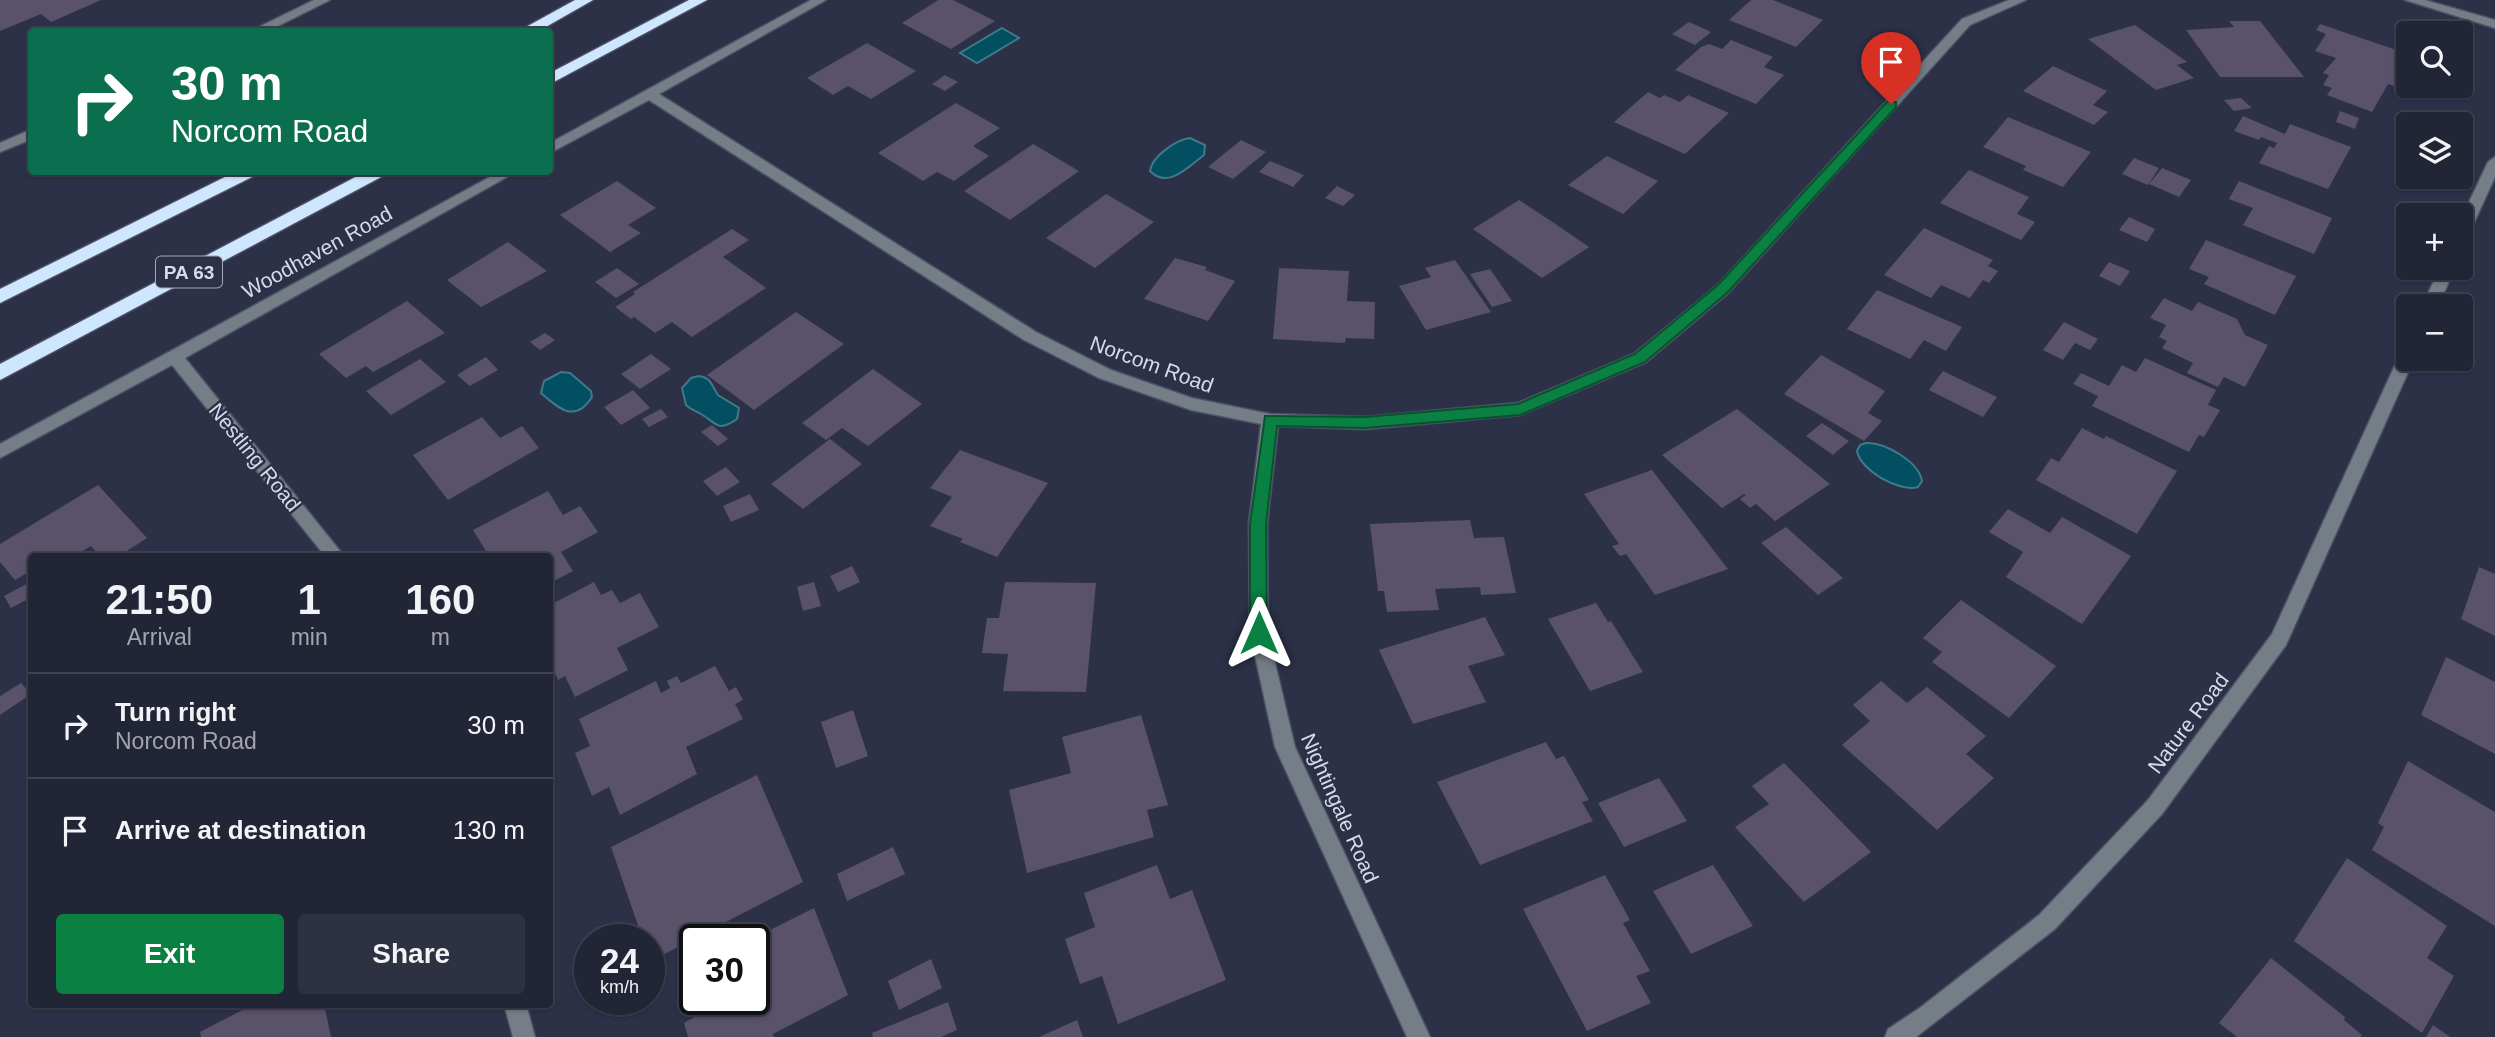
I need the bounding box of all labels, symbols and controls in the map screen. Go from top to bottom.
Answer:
map controls [2396,21,2473,371]
button: search [2396,21,2473,98]
pin [1861,32,1921,104]
icon: arrive [1872,43,1910,81]
icon: right [56,56,147,147]
text: 30 m [171,56,283,110]
button: layers [2396,112,2473,189]
text: Norcom Road [171,113,368,149]
street label: Woodhaven Road [238,201,396,303]
button: + [2396,203,2473,280]
road number: PA 63 [156,256,222,288]
button: − [2396,294,2473,371]
street label: Norcom Road [1087,331,1217,397]
street label: Nestling Road [205,399,305,515]
text: 21:50 [106,576,213,623]
text: 1 [297,576,321,623]
text: 160 [405,576,475,623]
position arrow [1222,596,1296,670]
text: Arrival [127,624,192,650]
text: min [291,624,328,650]
text: m [431,624,450,650]
street label: Nature Road [2143,669,2233,777]
text: Turn right [115,697,236,727]
icon: right [56,707,94,745]
text: 30 m [467,710,525,740]
text: Norcom Road [115,728,257,754]
street label: Nightingale Road [1297,730,1383,886]
icon: arrive [56,812,94,850]
text: Arrive at destination [115,815,366,845]
text: 130 m [453,815,525,845]
button: Exit [56,914,284,994]
button: Share [298,914,525,994]
speed limit sign: 30 [679,924,770,1015]
text: 24 [600,941,639,980]
text: km/h [600,977,639,997]

